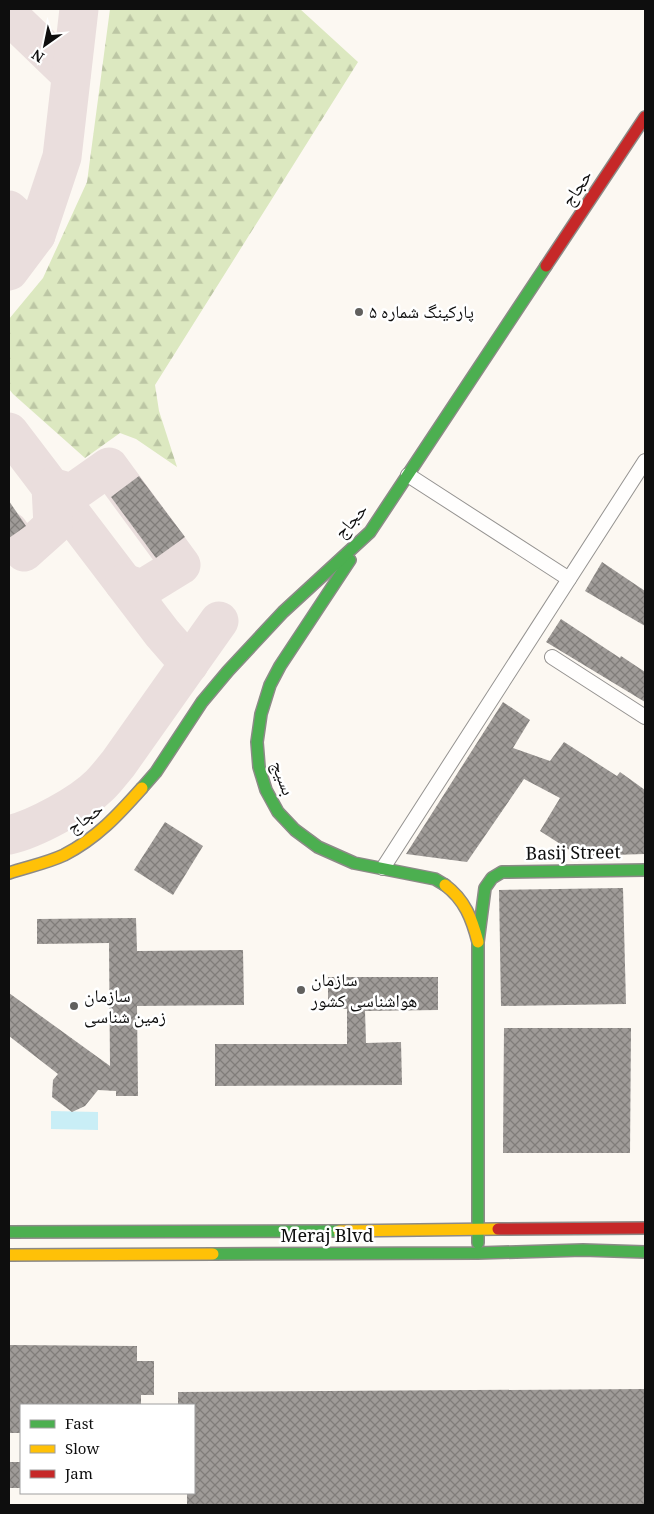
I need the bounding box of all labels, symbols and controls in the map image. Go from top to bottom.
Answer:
north arrow [20,20,70,70]
text: N [28,41,50,67]
street label: حجاج [555,164,602,214]
place label: پارکینگ شماره ۵ [369,299,474,329]
marker: پارکینگ شماره ۵ [353,306,365,318]
street label: حجاج [328,498,377,547]
street label: بسیج [261,757,301,800]
street label: حجاج [61,796,111,843]
street label: Basij Street [525,839,621,871]
place label: سازمان هواشناسی کشور [310,967,417,1018]
place label: سازمان زمین شناسی [84,983,166,1034]
marker: سازمان هواشناسی کشور [295,984,307,996]
marker: سازمان زمین شناسی [68,1000,80,1012]
street label: Meraj Blvd [281,1223,373,1253]
legend [20,1404,195,1494]
text: Fast [65,1413,94,1439]
text: Slow [65,1438,99,1464]
text: Jam [64,1463,93,1489]

